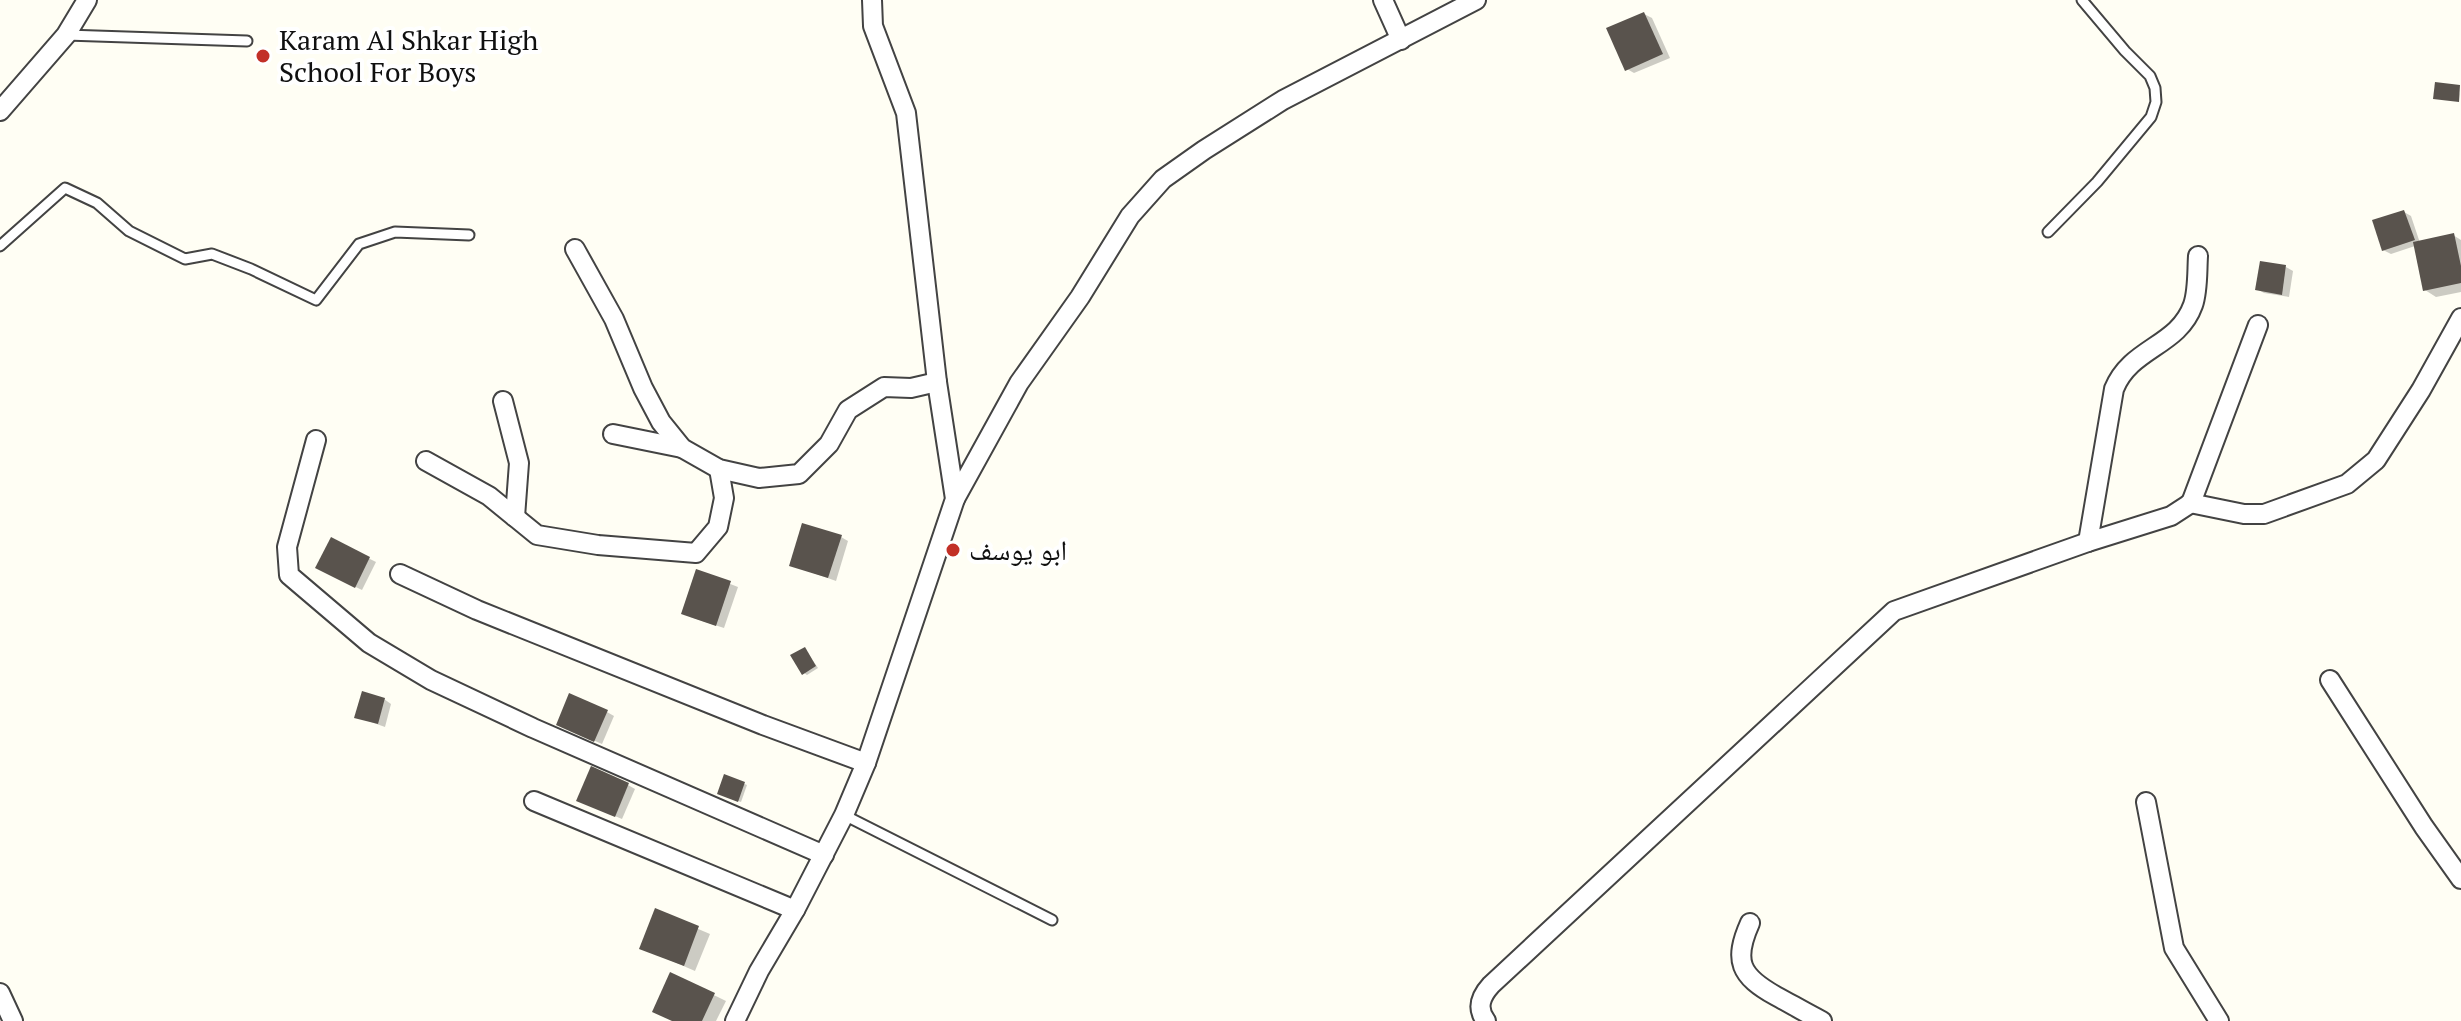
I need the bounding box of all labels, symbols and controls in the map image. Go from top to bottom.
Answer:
place label: Karam Al Shkar High School For Boys [279,21,538,90]
marker: Karam Al Shkar High School For Boys [254,47,272,65]
place label: ابو يوسف [969,531,1067,568]
marker: ابو يوسف [944,541,962,559]

